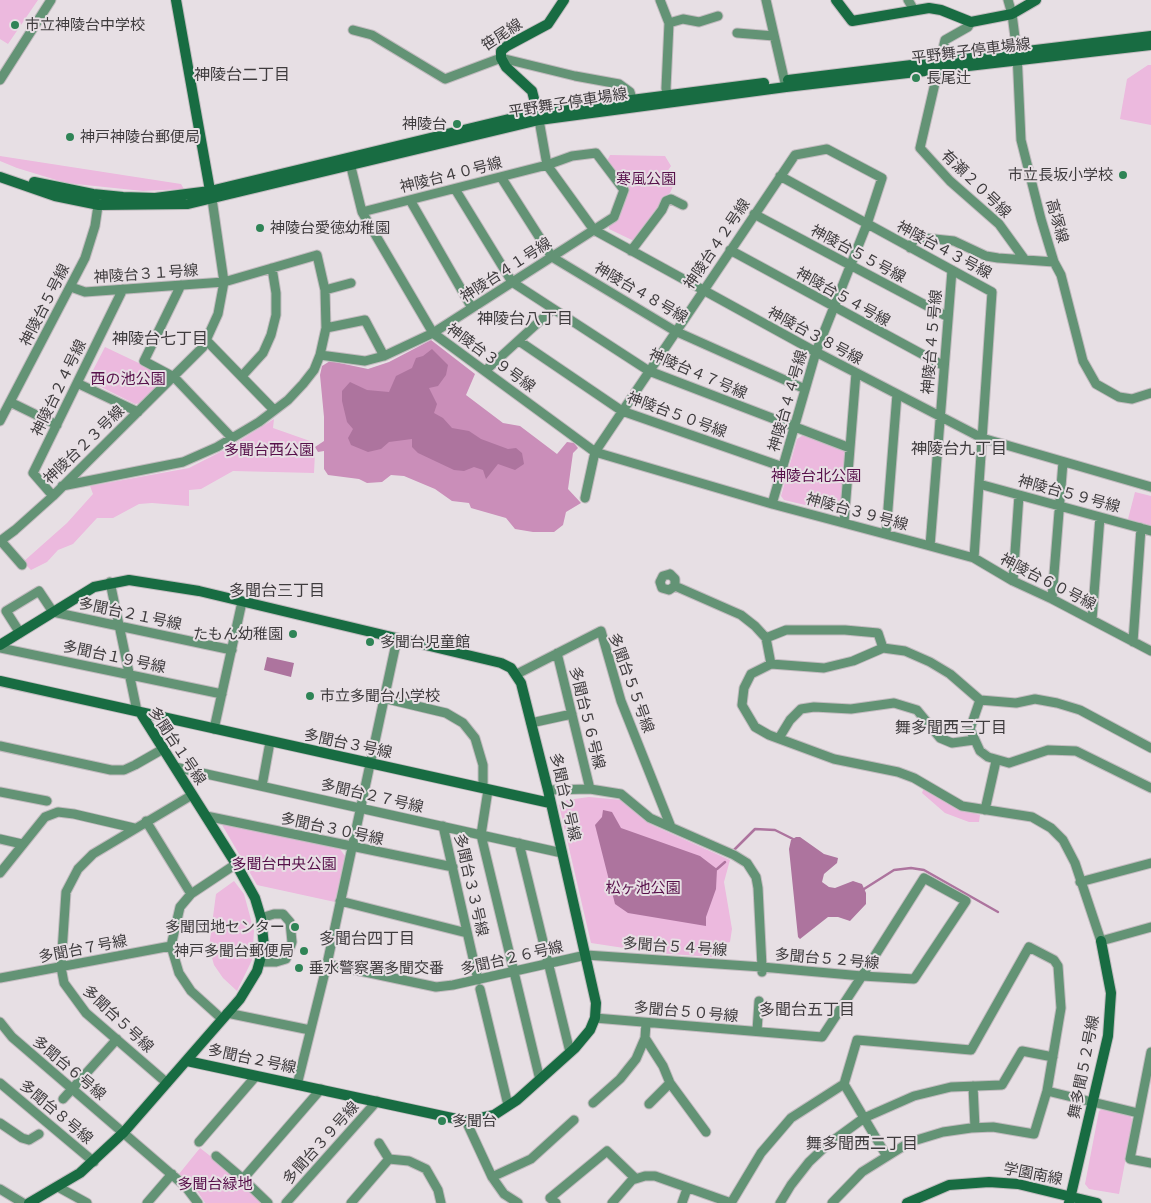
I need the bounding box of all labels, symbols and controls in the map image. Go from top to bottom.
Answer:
street label: 笹尾線 [478,15,526,55]
place label: 市立神陵台中学校 [25,16,145,34]
marker: 市立神陵台中学校 [9,19,21,31]
street label: 平野舞子停車場線 [910,35,1032,67]
district label: 神陵台二丁目 [194,65,290,85]
place label: 長尾辻 [926,69,971,87]
marker: 長尾辻 [910,72,922,84]
street label: 平野舞子停車場線 [507,85,629,121]
place label: 神陵台 [402,115,447,133]
marker: 神陵台 [451,118,463,130]
place label: 神戸神陵台郵便局 [80,128,200,146]
marker: 神戸神陵台郵便局 [64,131,76,143]
street label: 有瀬２０号線 [937,146,1015,222]
street label: 神陵台４０号線 [398,154,504,196]
place label: 市立長坂小学校 [1008,166,1113,184]
marker: 市立長坂小学校 [1117,169,1129,181]
park label: 寒風公園 [616,170,676,188]
street label: 神陵台４２号線 [680,195,754,293]
street label: 高塚線 [1042,197,1072,245]
street label: 神陵台４３号線 [893,217,995,283]
place label: 神陵台愛徳幼稚園 [270,219,390,237]
street label: 神陵台５５号線 [807,221,909,287]
marker: 神陵台愛徳幼稚園 [254,222,266,234]
street label: 神陵台４１号線 [457,234,555,306]
street label: 神陵台４８号線 [591,259,691,327]
street label: 神陵台５号線 [17,261,73,349]
street label: 神陵台３１号線 [93,261,199,287]
street label: 神陵台５４号線 [793,264,893,330]
street label: 神陵台４５号線 [918,289,946,395]
street label: 神陵台３８号線 [764,303,866,369]
district label: 神陵台八丁目 [477,309,573,329]
street label: 神陵台３９号線 [443,320,539,396]
district label: 神陵台七丁目 [112,329,208,349]
street label: 神陵台２４号線 [28,337,90,439]
street label: 神陵台４７号線 [646,345,750,403]
street label: 神陵台４４号線 [765,348,811,454]
park label: 西の池公園 [91,370,165,388]
street label: 神陵台５０号線 [625,389,729,441]
street label: 神陵台２３号線 [40,402,128,488]
district label: 神陵台九丁目 [911,439,1007,459]
park label: 多聞台西公園 [224,441,314,459]
park label: 神陵台北公園 [771,467,861,485]
street label: 神陵台５９号線 [1016,472,1122,516]
street label: 神陵台３９号線 [804,490,910,534]
street label: 神陵台６０号線 [997,550,1099,614]
district label: 多聞台三丁目 [229,581,325,601]
street label: 多聞台２１号線 [77,594,183,634]
place label: たもん幼稚園 [193,625,283,643]
marker: たもん幼稚園 [287,628,299,640]
street label: 多聞台５５号線 [605,631,657,735]
place label: 多聞台児童館 [380,633,470,651]
marker: 多聞台児童館 [364,636,376,648]
street label: 多聞台１９号線 [61,637,167,677]
street label: 多聞台５６号線 [566,665,608,771]
place label: 市立多聞台小学校 [320,687,440,705]
marker: 市立多聞台小学校 [304,690,316,702]
street label: 多聞台１号線 [144,704,210,788]
district label: 舞多聞西三丁目 [895,718,1007,738]
street label: 多聞台３号線 [302,726,394,762]
street label: 多聞台２号線 [546,751,584,843]
street label: 多聞台２７号線 [319,775,425,817]
street label: 多聞台３０号線 [279,809,385,849]
street label: 多聞台３３号線 [450,832,492,938]
park label: 多聞台中央公園 [232,855,336,873]
park label: 松ヶ池公園 [606,879,680,897]
place label: 多聞団地センター [165,918,285,936]
marker: 多聞団地センター [289,921,301,933]
district label: 多聞台四丁目 [319,929,415,949]
street label: 多聞台７号線 [37,932,129,966]
street label: 多聞台５４号線 [622,934,728,960]
street label: 多聞台２６号線 [459,937,565,979]
place label: 神戸多聞台郵便局 [174,942,294,960]
marker: 神戸多聞台郵便局 [298,945,310,957]
street label: 多聞台５２号線 [774,945,880,973]
place label: 垂水警察署多聞交番 [309,959,444,977]
marker: 垂水警察署多聞交番 [293,962,305,974]
street label: 多聞台５号線 [79,982,157,1056]
street label: 多聞台５０号線 [633,998,739,1026]
district label: 多聞台五丁目 [759,1000,855,1020]
street label: 舞多聞５２号線 [1065,1014,1103,1120]
street label: 多聞台６号線 [29,1032,109,1104]
street label: 多聞台２号線 [206,1041,298,1077]
street label: 多聞台８号線 [16,1076,96,1148]
street label: 多聞台３９号線 [279,1098,363,1188]
place label: 多聞台 [452,1112,497,1130]
marker: 多聞台 [436,1115,448,1127]
district label: 舞多聞西二丁目 [806,1134,918,1154]
street label: 学園南線 [1002,1159,1064,1189]
park label: 多聞台緑地 [178,1175,252,1193]

